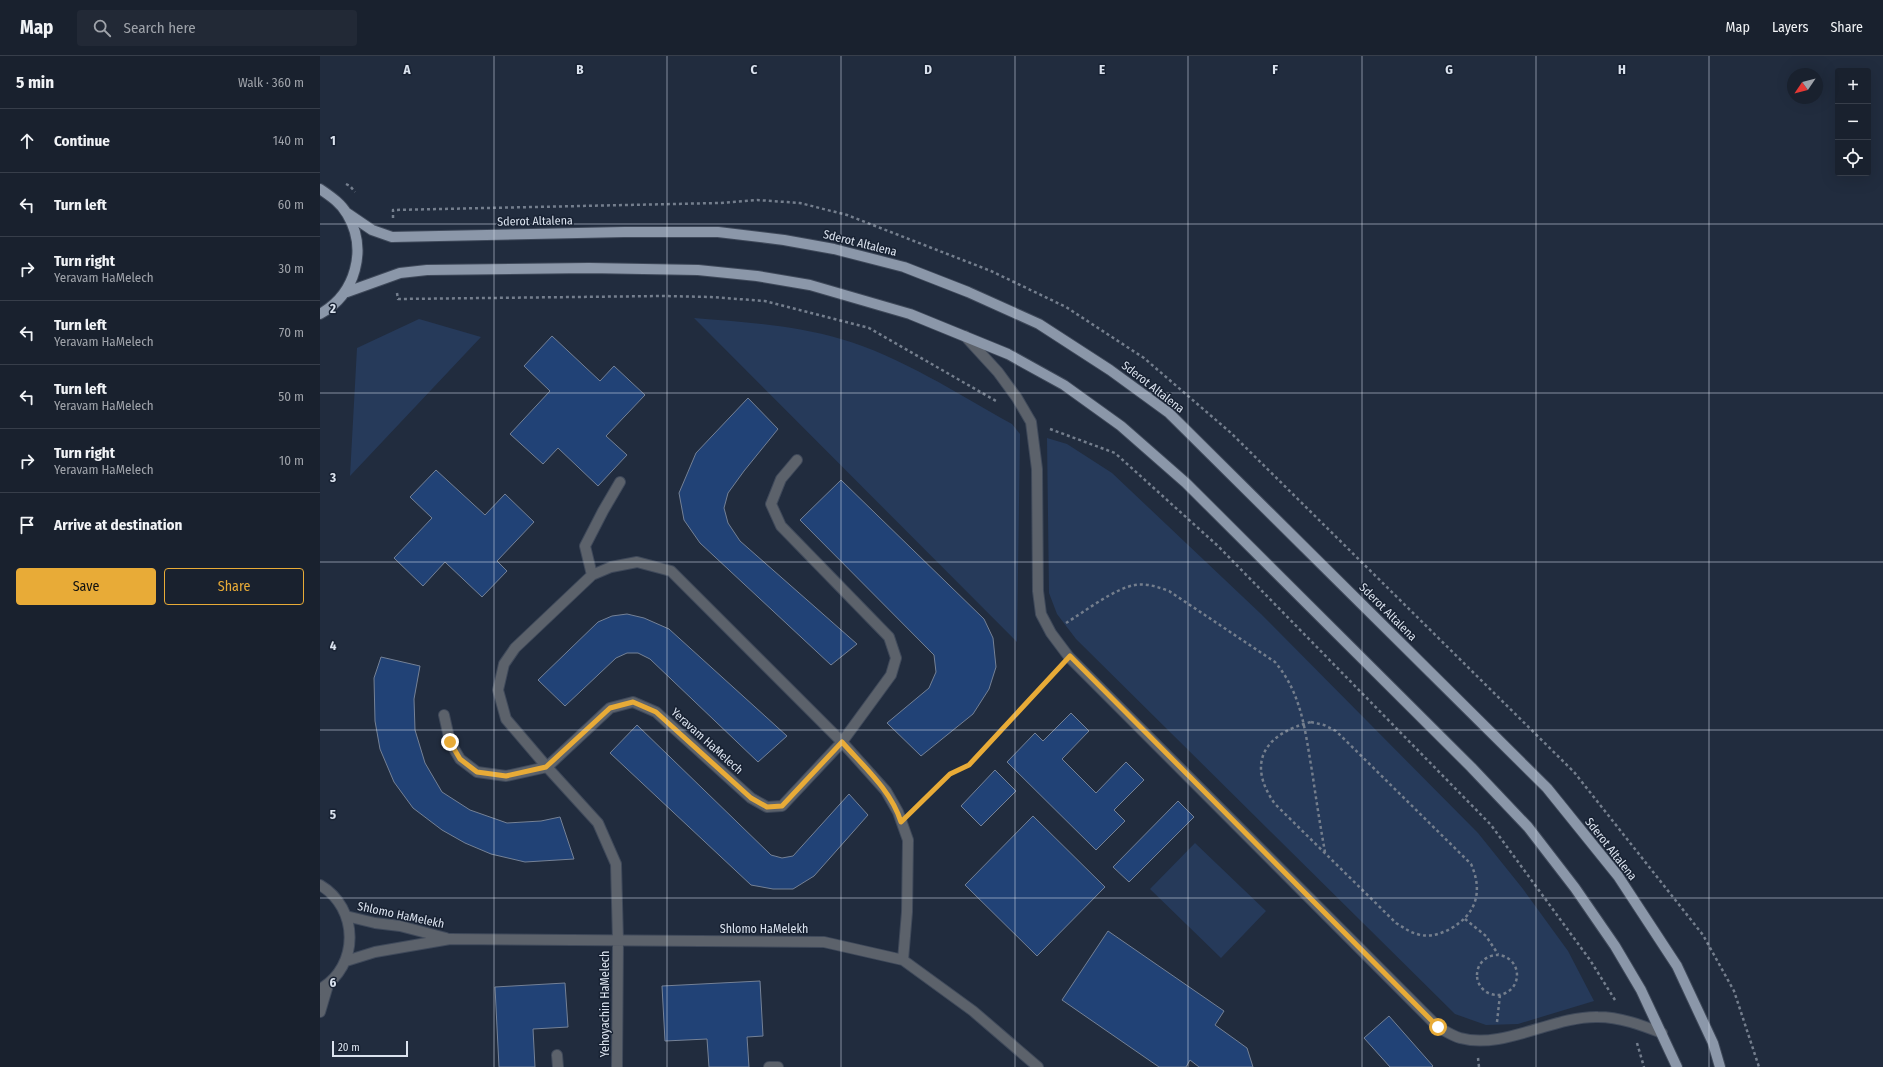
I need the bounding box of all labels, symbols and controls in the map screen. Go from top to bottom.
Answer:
search box [77,10,357,46]
text: Map [20,16,53,39]
icon: search [91,17,113,39]
text: Search here [123,19,196,37]
text: Map [1726,19,1750,36]
text: Layers [1772,19,1808,36]
text: Share [1830,19,1863,36]
text: A [402,62,411,77]
text: B [576,62,584,77]
text: C [751,62,758,77]
text: D [924,62,932,77]
text: E [1099,62,1105,77]
text: F [1272,62,1278,77]
text: G [1445,62,1453,77]
text: H [1618,62,1626,77]
north arrow [1787,68,1823,104]
map controls [1835,68,1871,176]
button: + [1835,68,1871,104]
text: 5 min [16,72,54,93]
text: Walk · 360 m [238,75,304,90]
button: − [1835,104,1871,140]
icon: ahead [16,130,38,152]
text: Continue [54,132,110,150]
text: 140 m [273,133,304,148]
text: 1 [330,133,336,148]
button: locate [1835,140,1871,176]
icon: left [16,194,38,216]
text: Turn left [54,196,107,214]
text: 60 m [278,197,304,212]
street label: Sderot Altalena [497,213,573,229]
street label: Sderot Altalena [822,227,898,259]
text: Turn right [54,252,115,270]
icon: right [16,258,38,280]
text: 30 m [278,261,304,276]
text: Yeravam HaMelech [54,270,154,285]
text: 2 [329,301,336,316]
text: Turn left [54,316,107,334]
icon: left [16,322,38,344]
text: 70 m [279,325,304,340]
text: Yeravam HaMelech [54,334,154,349]
street label: Sderot Altalena [1119,358,1187,416]
text: Turn left [54,380,107,398]
icon: left [16,386,38,408]
text: 50 m [278,389,304,404]
text: Yeravam HaMelech [54,398,154,413]
text: Turn right [54,444,115,462]
icon: right [16,450,38,472]
text: 10 m [279,453,304,468]
text: Yeravam HaMelech [54,462,154,477]
text: 3 [329,470,336,485]
icon: arrive [16,514,38,536]
text: Arrive at destination [54,516,182,534]
button: Save [16,568,156,605]
button: Share [164,568,304,605]
street label: Sderot Altalena [1356,580,1420,644]
text: 4 [330,638,337,653]
street label: Yeravam HaMelech [668,705,746,777]
route end [441,733,459,751]
text: 5 [330,807,336,822]
street label: Sderot Altalena [1582,815,1640,883]
street label: Shlomo HaMelekh [356,899,446,931]
street label: Shlomo HaMelekh [720,922,808,936]
street label: Yehoyachin HaMelech [598,951,612,1057]
text: 6 [330,975,337,990]
route start [1429,1018,1447,1036]
scale bar [332,1039,408,1058]
text: 20 m [338,1041,360,1054]

